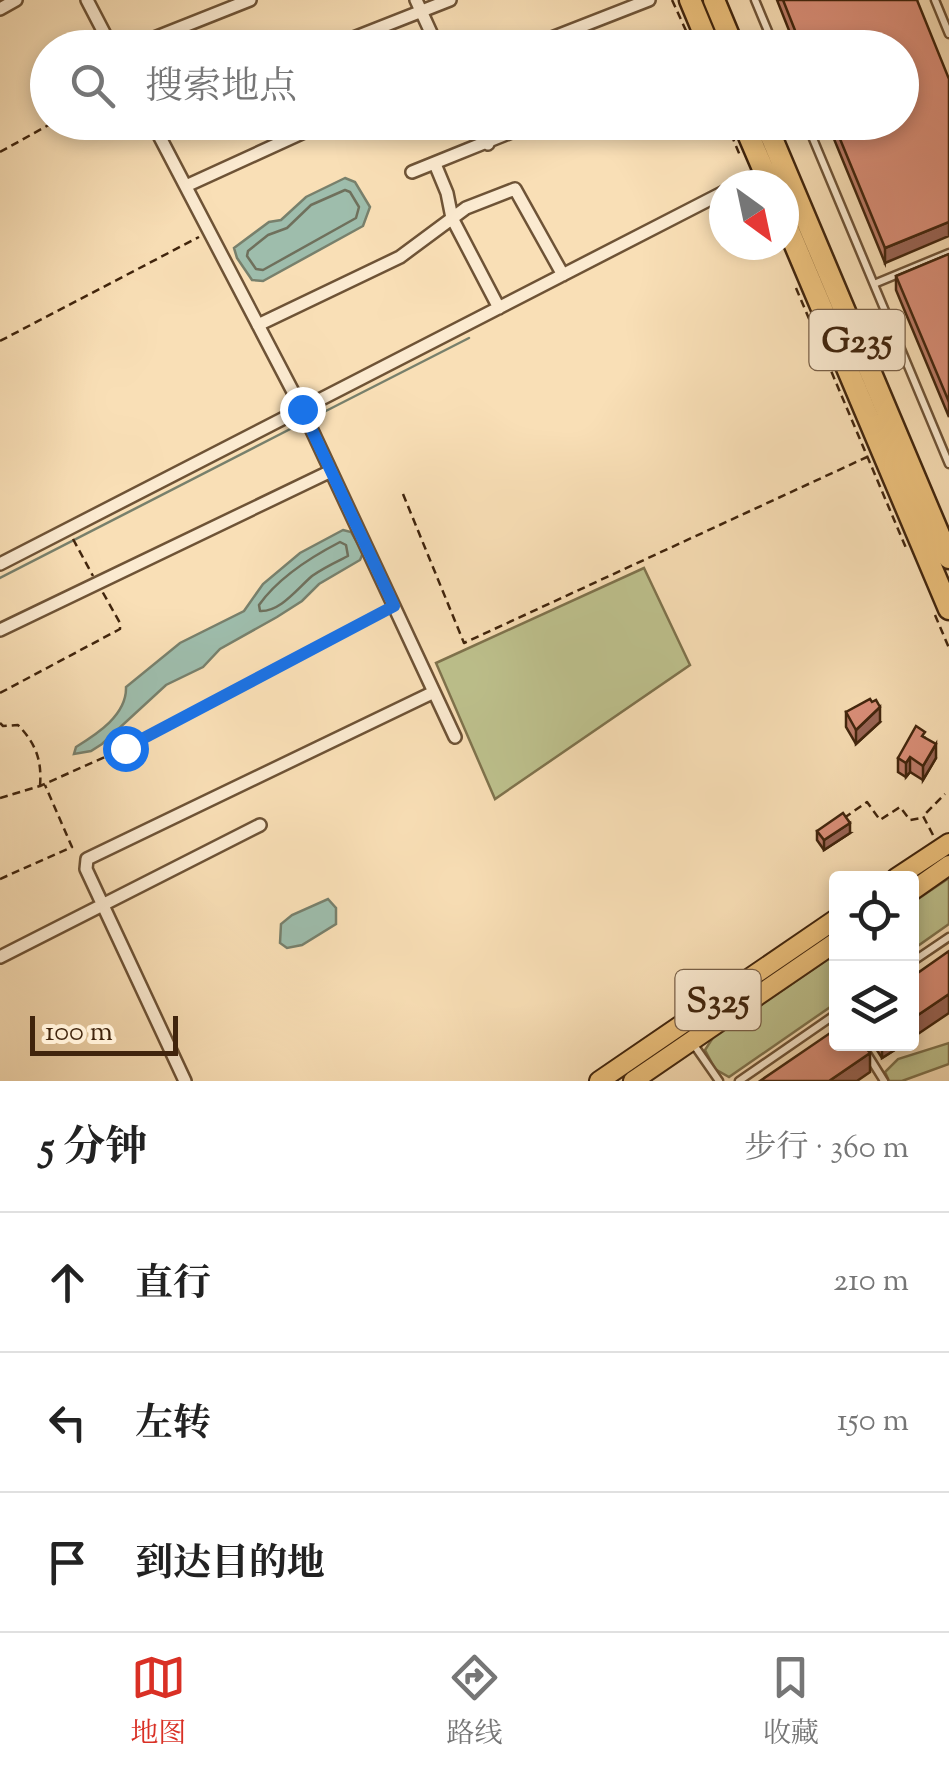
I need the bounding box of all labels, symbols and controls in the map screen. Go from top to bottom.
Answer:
search box [30,30,919,140]
icon: search [65,58,120,113]
text: 搜索地点 [145,62,297,116]
north arrow [709,170,799,260]
road number: G235 [810,310,904,370]
route end [280,387,326,433]
route start [103,726,149,772]
map controls [829,871,919,1051]
button: locate [829,871,919,961]
button: layers [829,961,919,1051]
road number: S325 [676,970,760,1030]
scale bar [30,1011,178,1056]
text: 100 m [45,1013,113,1053]
text: 5 分钟 [40,1120,147,1180]
text: 步行 · 360 m [745,1126,909,1172]
icon: ahead [40,1255,95,1310]
text: 直行 [135,1259,211,1313]
text: 210 m [833,1259,909,1305]
icon: left [40,1395,95,1450]
text: 左转 [135,1399,211,1453]
text: 150 m [837,1399,909,1445]
icon: arrive [40,1535,95,1590]
text: 到达目的地 [135,1539,325,1593]
tab: 地图 [130,1650,186,1755]
tab: 路线 [446,1650,503,1755]
tab: 收藏 [763,1650,819,1755]

